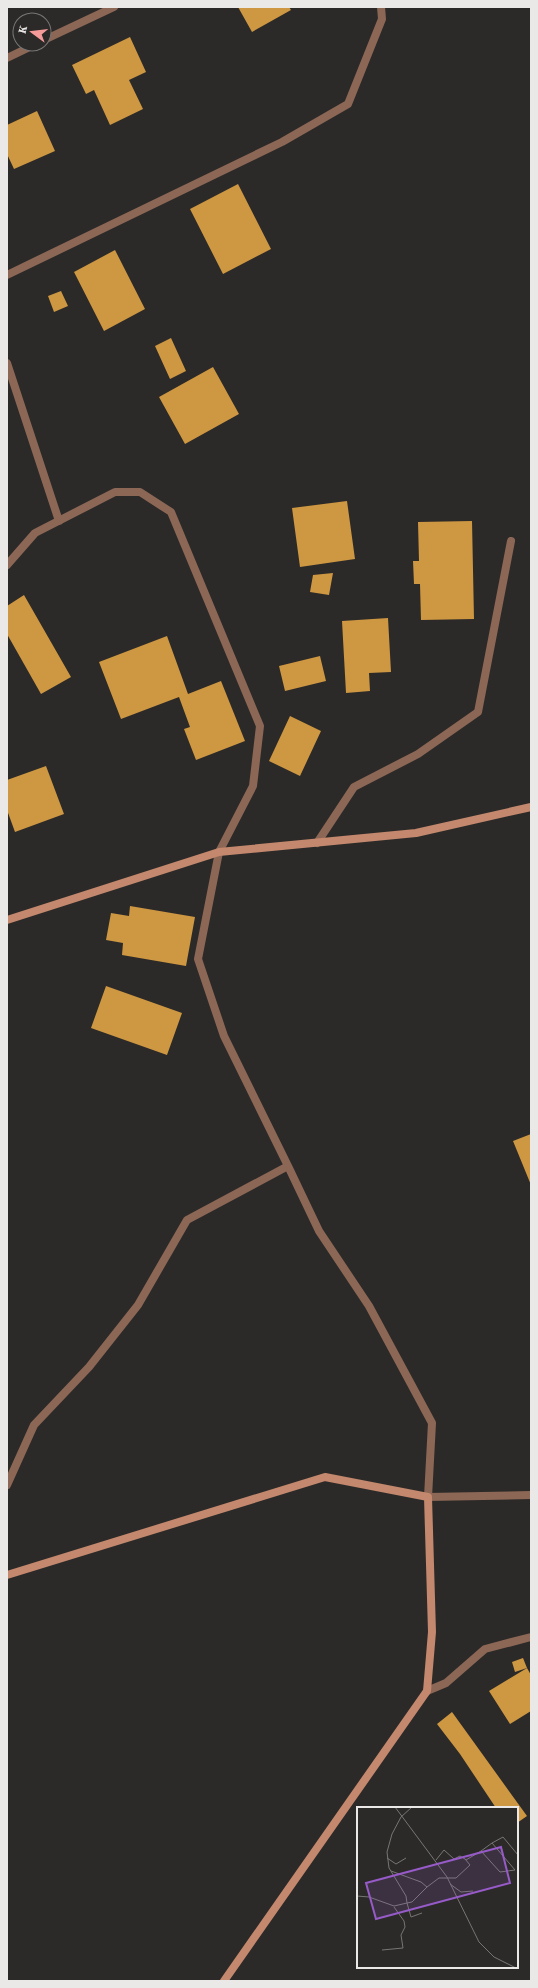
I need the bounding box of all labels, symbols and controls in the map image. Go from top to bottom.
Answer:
north arrow [12,12,52,52]
text: K [15,24,31,35]
inset map [357,1807,518,1968]

